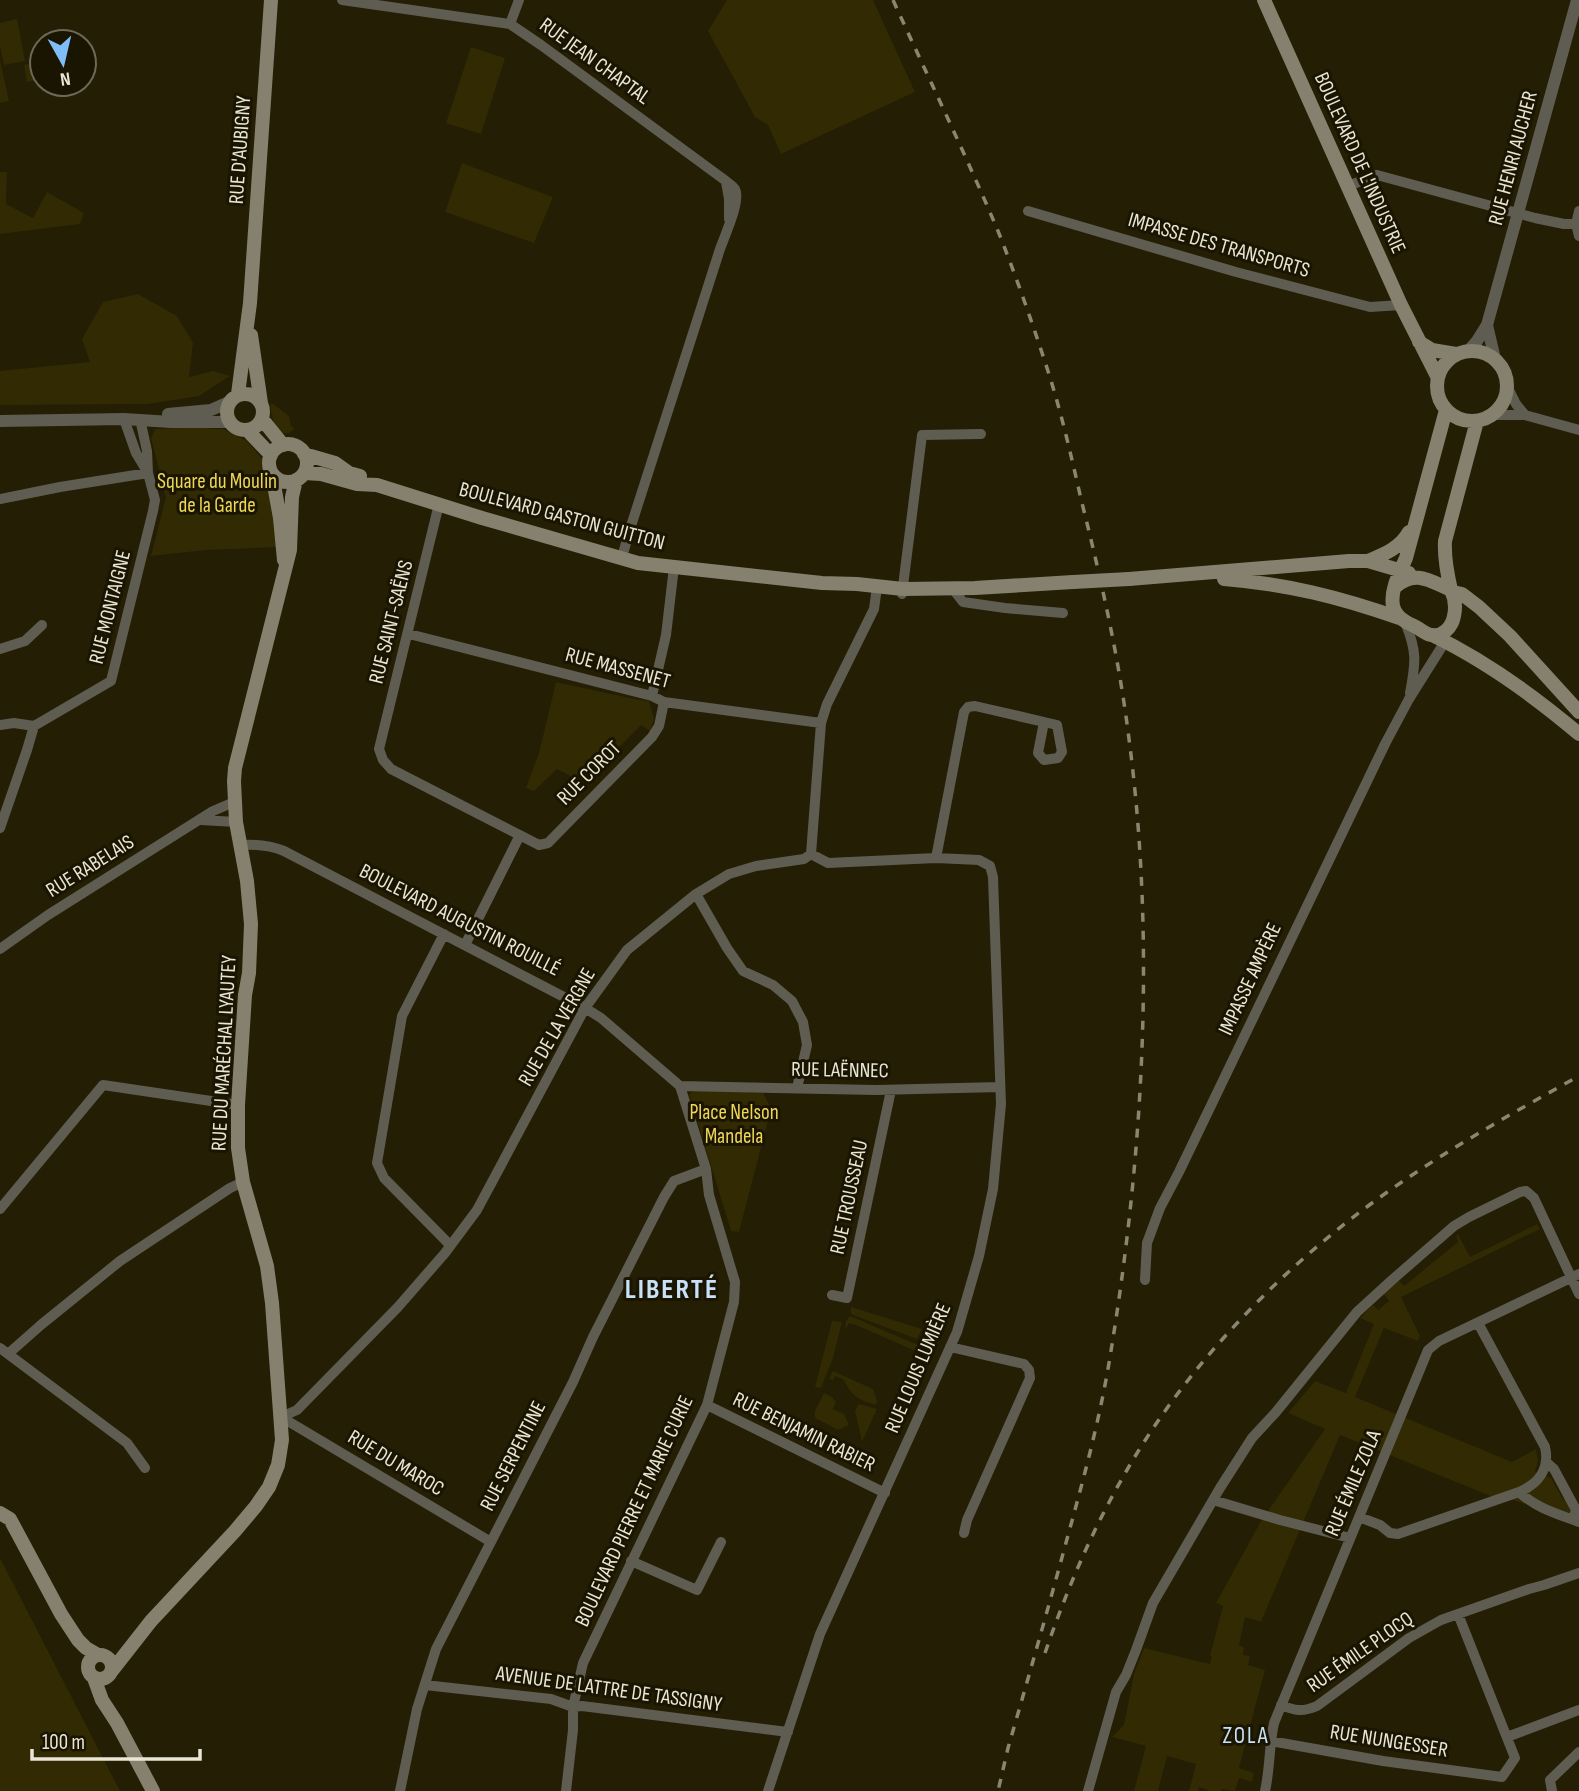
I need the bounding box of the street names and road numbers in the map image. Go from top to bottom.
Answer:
street label: RUE JEAN CHAPTAL [535,12,655,110]
street label: BOULEVARD DE L'INDUSTRIE [1309,69,1411,257]
street label: RUE HENRI AUCHER [1483,88,1543,228]
street label: RUE D'AUBIGNY [224,95,256,205]
street label: IMPASSE DES TRANSPORTS [1125,207,1313,283]
street label: BOULEVARD GASTON GUITTON [457,477,667,555]
street label: RUE MONTAIGNE [84,548,136,666]
street label: RUE SAINT-SAËNS [364,558,418,686]
street label: RUE MASSENET [563,642,674,694]
street label: RUE COROT [552,735,627,810]
street label: RUE RABELAIS [42,829,138,903]
street label: BOULEVARD AUGUSTIN ROUILLÉ [355,858,565,982]
street label: IMPASSE AMPÈRE [1213,919,1287,1039]
street label: RUE DU MARÉCHAL LYAUTEY [206,954,242,1152]
street label: RUE DE LA VERGNE [513,964,601,1090]
street label: RUE LAËNNEC [791,1057,889,1083]
street label: RUE TROUSSEAU [825,1138,873,1256]
street label: RUE LOUIS LUMIÈRE [879,1299,957,1437]
street label: RUE BENJAMIN RABIER [729,1387,879,1477]
street label: BOULEVARD PIERRE ET MARIE CURIE [569,1392,699,1630]
street label: RUE SERPENTINE [475,1397,551,1515]
street label: RUE DU MAROC [343,1425,449,1501]
street label: RUE ÉMILE ZOLA [1319,1425,1387,1540]
street label: RUE ÉMILE PLOCQ [1302,1606,1418,1698]
street label: AVENUE DE LATTRE DE TASSIGNY [494,1661,724,1717]
street label: RUE NUNGESSER [1328,1719,1450,1763]

